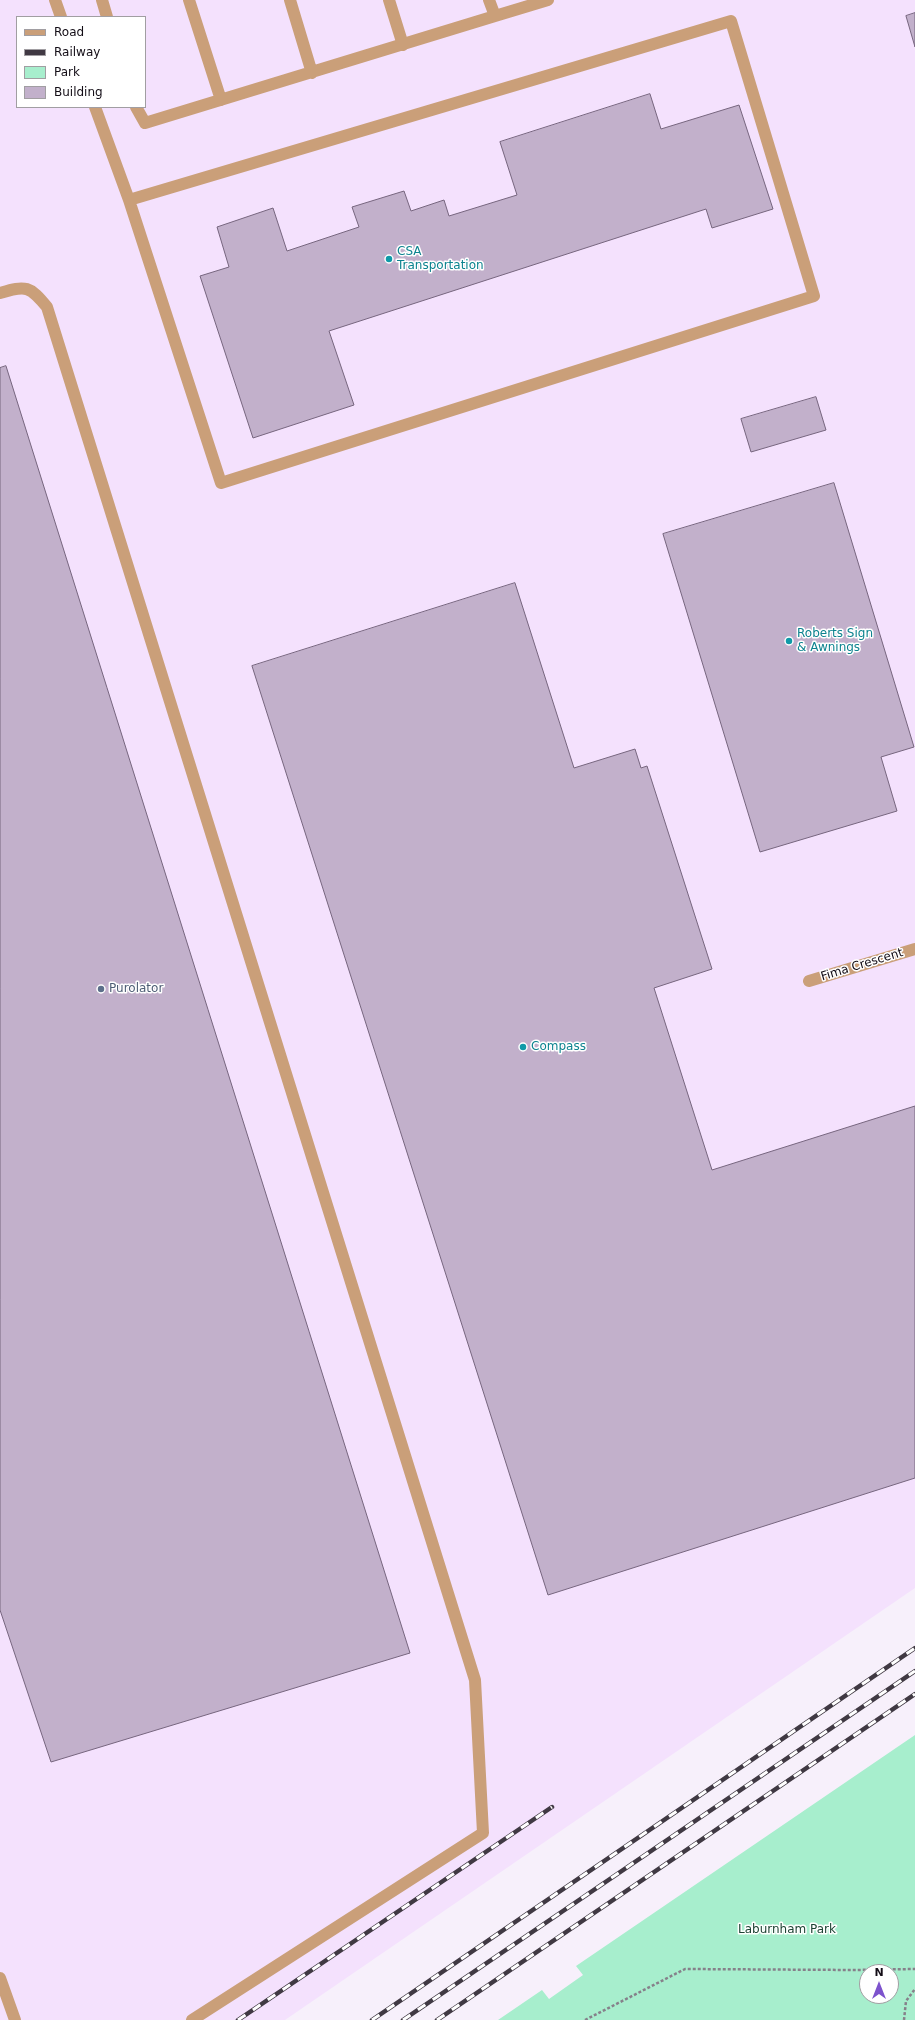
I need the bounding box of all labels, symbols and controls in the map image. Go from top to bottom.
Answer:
legend [16,16,146,108]
text: Road [54,25,84,39]
text: Railway [54,45,100,59]
text: Park [54,65,80,79]
text: Building [54,85,103,99]
place label: CSA Transportation [397,245,484,273]
marker: CSA Transportation [384,254,394,264]
place label: Roberts Sign & Awnings [797,627,873,655]
marker: Roberts Sign & Awnings [784,636,794,646]
street label: Fima Crescent [819,946,905,984]
place label: Purolator [109,982,163,996]
marker: Purolator [96,984,106,994]
place label: Compass [531,1040,586,1054]
marker: Compass [518,1042,528,1052]
park label: Laburnham Park [738,1923,836,1937]
north arrow [859,1964,899,2004]
text: N [874,1966,884,1979]

